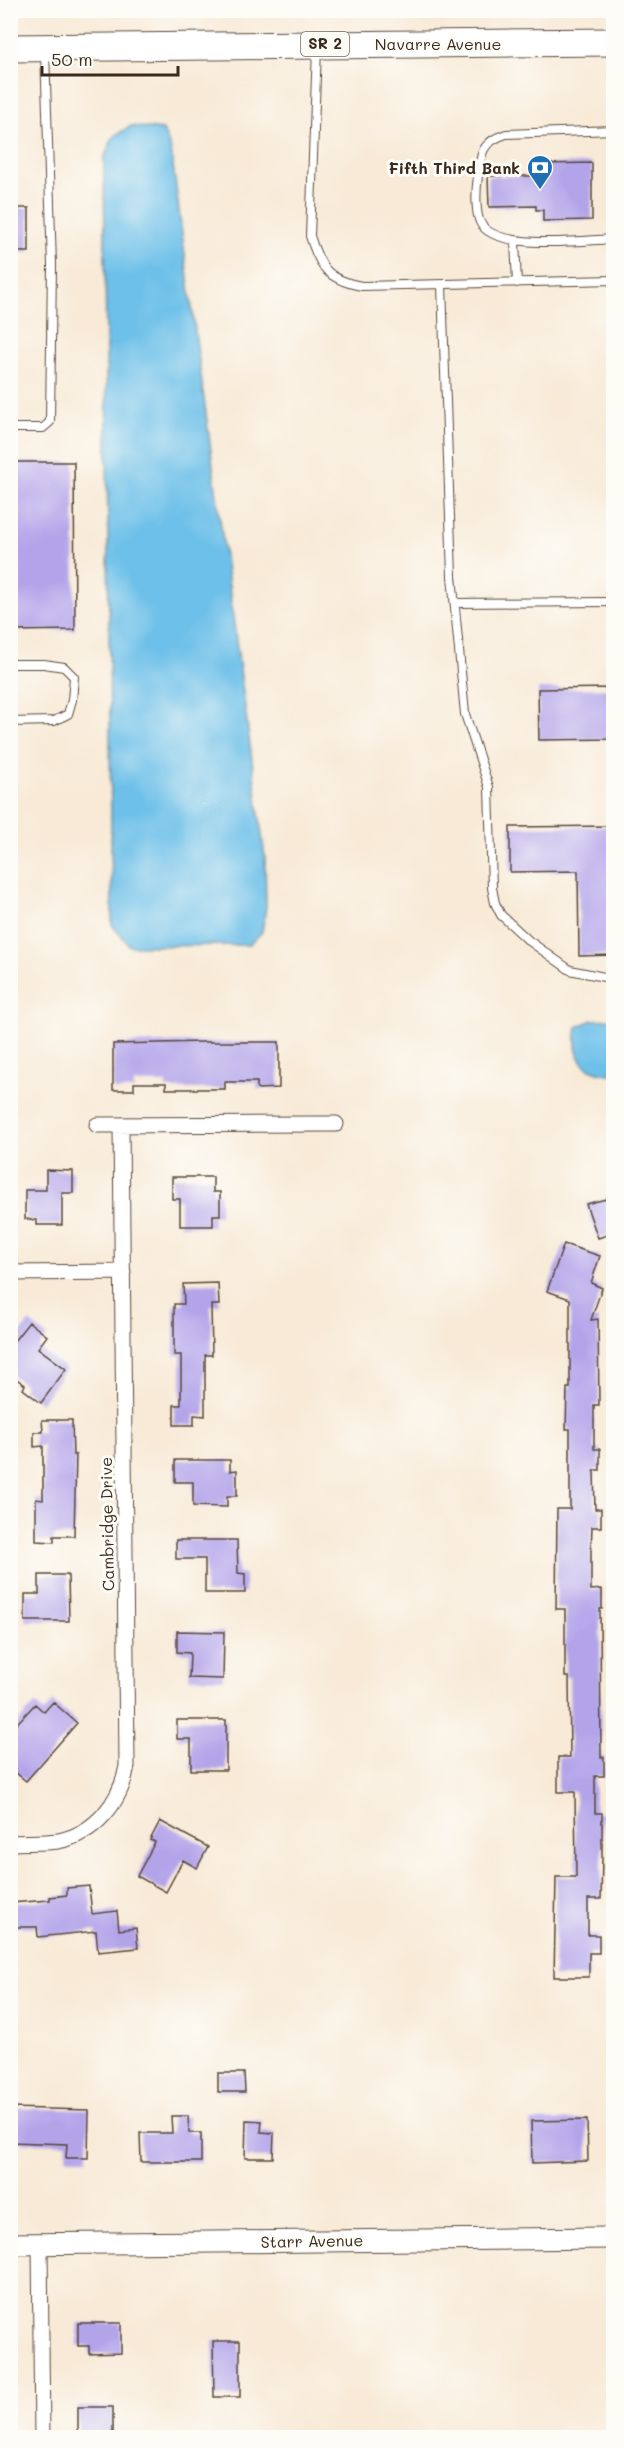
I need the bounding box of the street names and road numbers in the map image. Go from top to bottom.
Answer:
road number: SR 2 [301,32,349,56]
street label: Navarre Avenue [375,33,501,54]
street label: Cambridge Drive [95,1457,118,1591]
street label: Starr Avenue [261,2229,363,2252]

